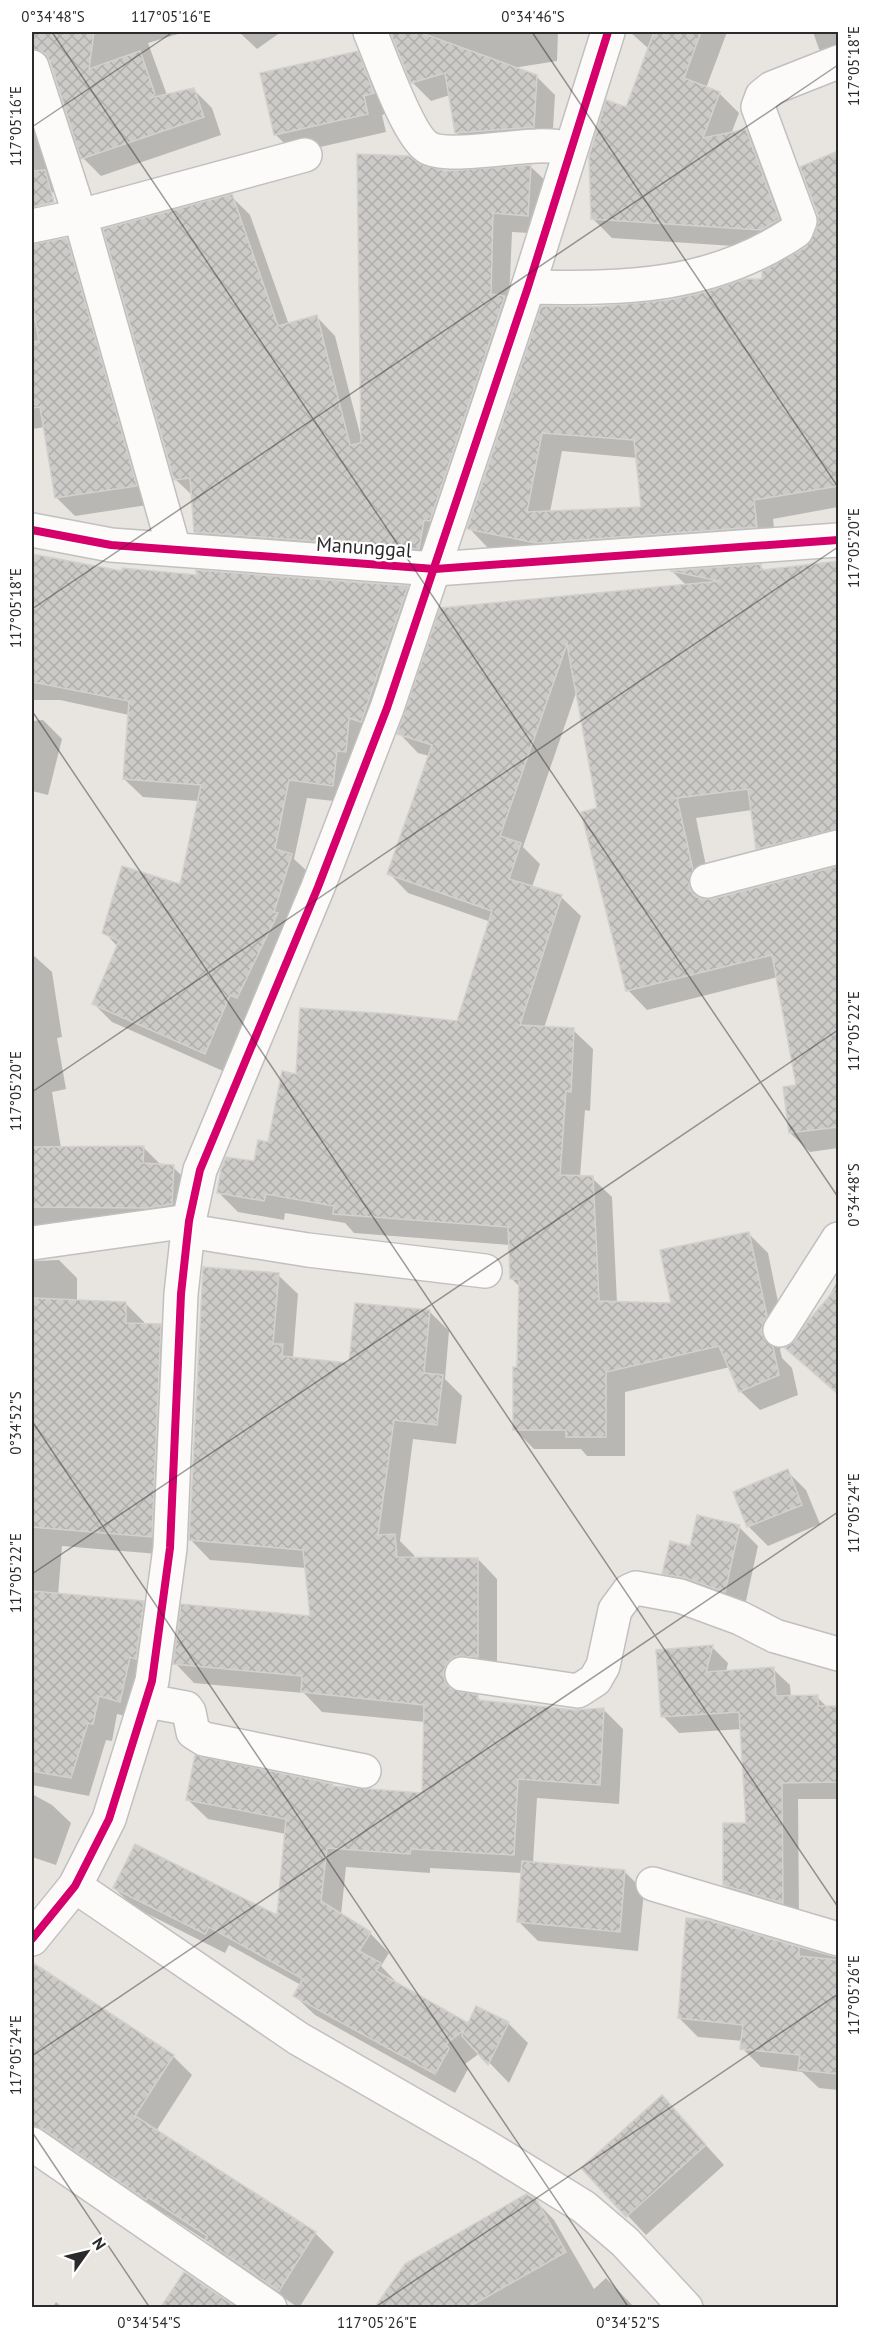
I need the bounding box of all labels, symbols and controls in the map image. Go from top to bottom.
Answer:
text: 0°34'48"S [21,7,85,26]
text: 117°05'16"E [131,7,211,26]
text: 0°34'46"S [501,7,565,26]
text: 117°05'18"E [844,26,863,106]
text: 117°05'16"E [6,86,25,166]
text: 117°05'20"E [844,508,863,588]
street label: Manunggal [315,531,413,563]
text: 117°05'18"E [6,568,25,648]
text: 117°05'22"E [844,991,863,1071]
text: 117°05'20"E [6,1051,25,1131]
text: 0°34'48"S [844,1163,863,1227]
text: 0°34'52"S [6,1391,25,1455]
text: 117°05'24"E [844,1473,863,1553]
text: 117°05'22"E [6,1533,25,1613]
text: 117°05'26"E [844,1955,863,2035]
text: 117°05'24"E [6,2015,25,2095]
north arrow [57,2222,117,2282]
text: N [88,2234,111,2254]
text: 0°34'54"S [117,2313,181,2332]
text: 117°05'26"E [337,2313,417,2332]
text: 0°34'52"S [596,2313,660,2332]

